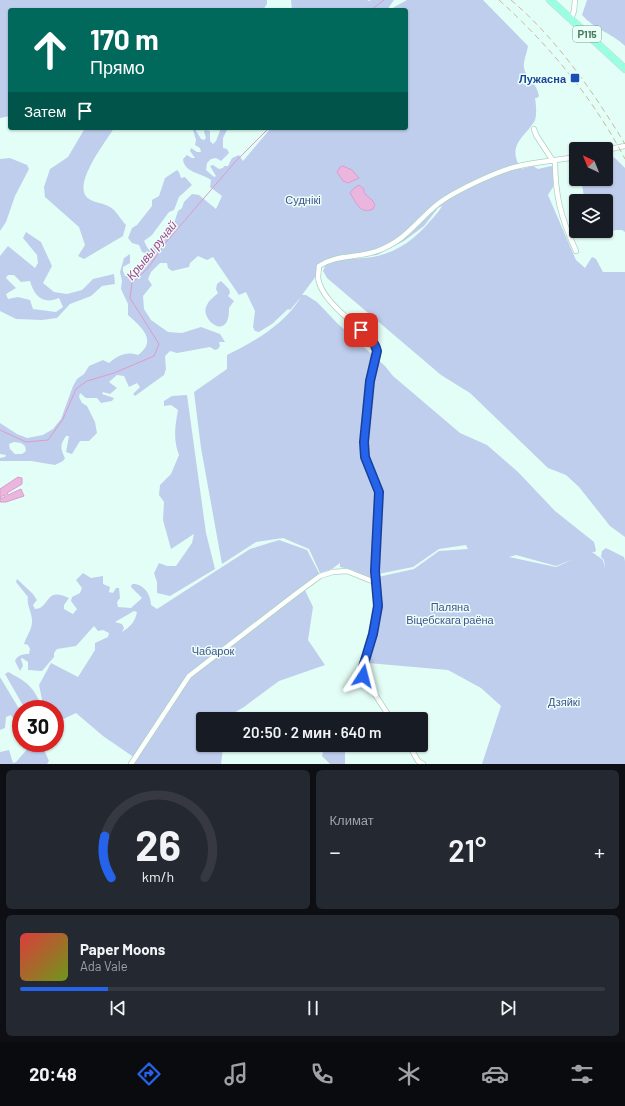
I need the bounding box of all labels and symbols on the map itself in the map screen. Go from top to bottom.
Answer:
road number: Р115 [573,26,601,42]
place label: Лужасна [519,72,567,85]
marker: Лужасна [569,72,581,84]
north arrow [569,142,613,186]
park label: Суднікі [285,193,321,206]
water label: Крывы ручай [123,217,180,283]
pin [344,313,378,347]
park label: Паляна Віцебскага раёна [406,600,495,626]
park label: Чабарок [192,644,235,657]
position arrow [342,655,384,697]
park label: Дзяйкі [548,695,580,708]
speed limit sign: 30 [12,700,64,752]

